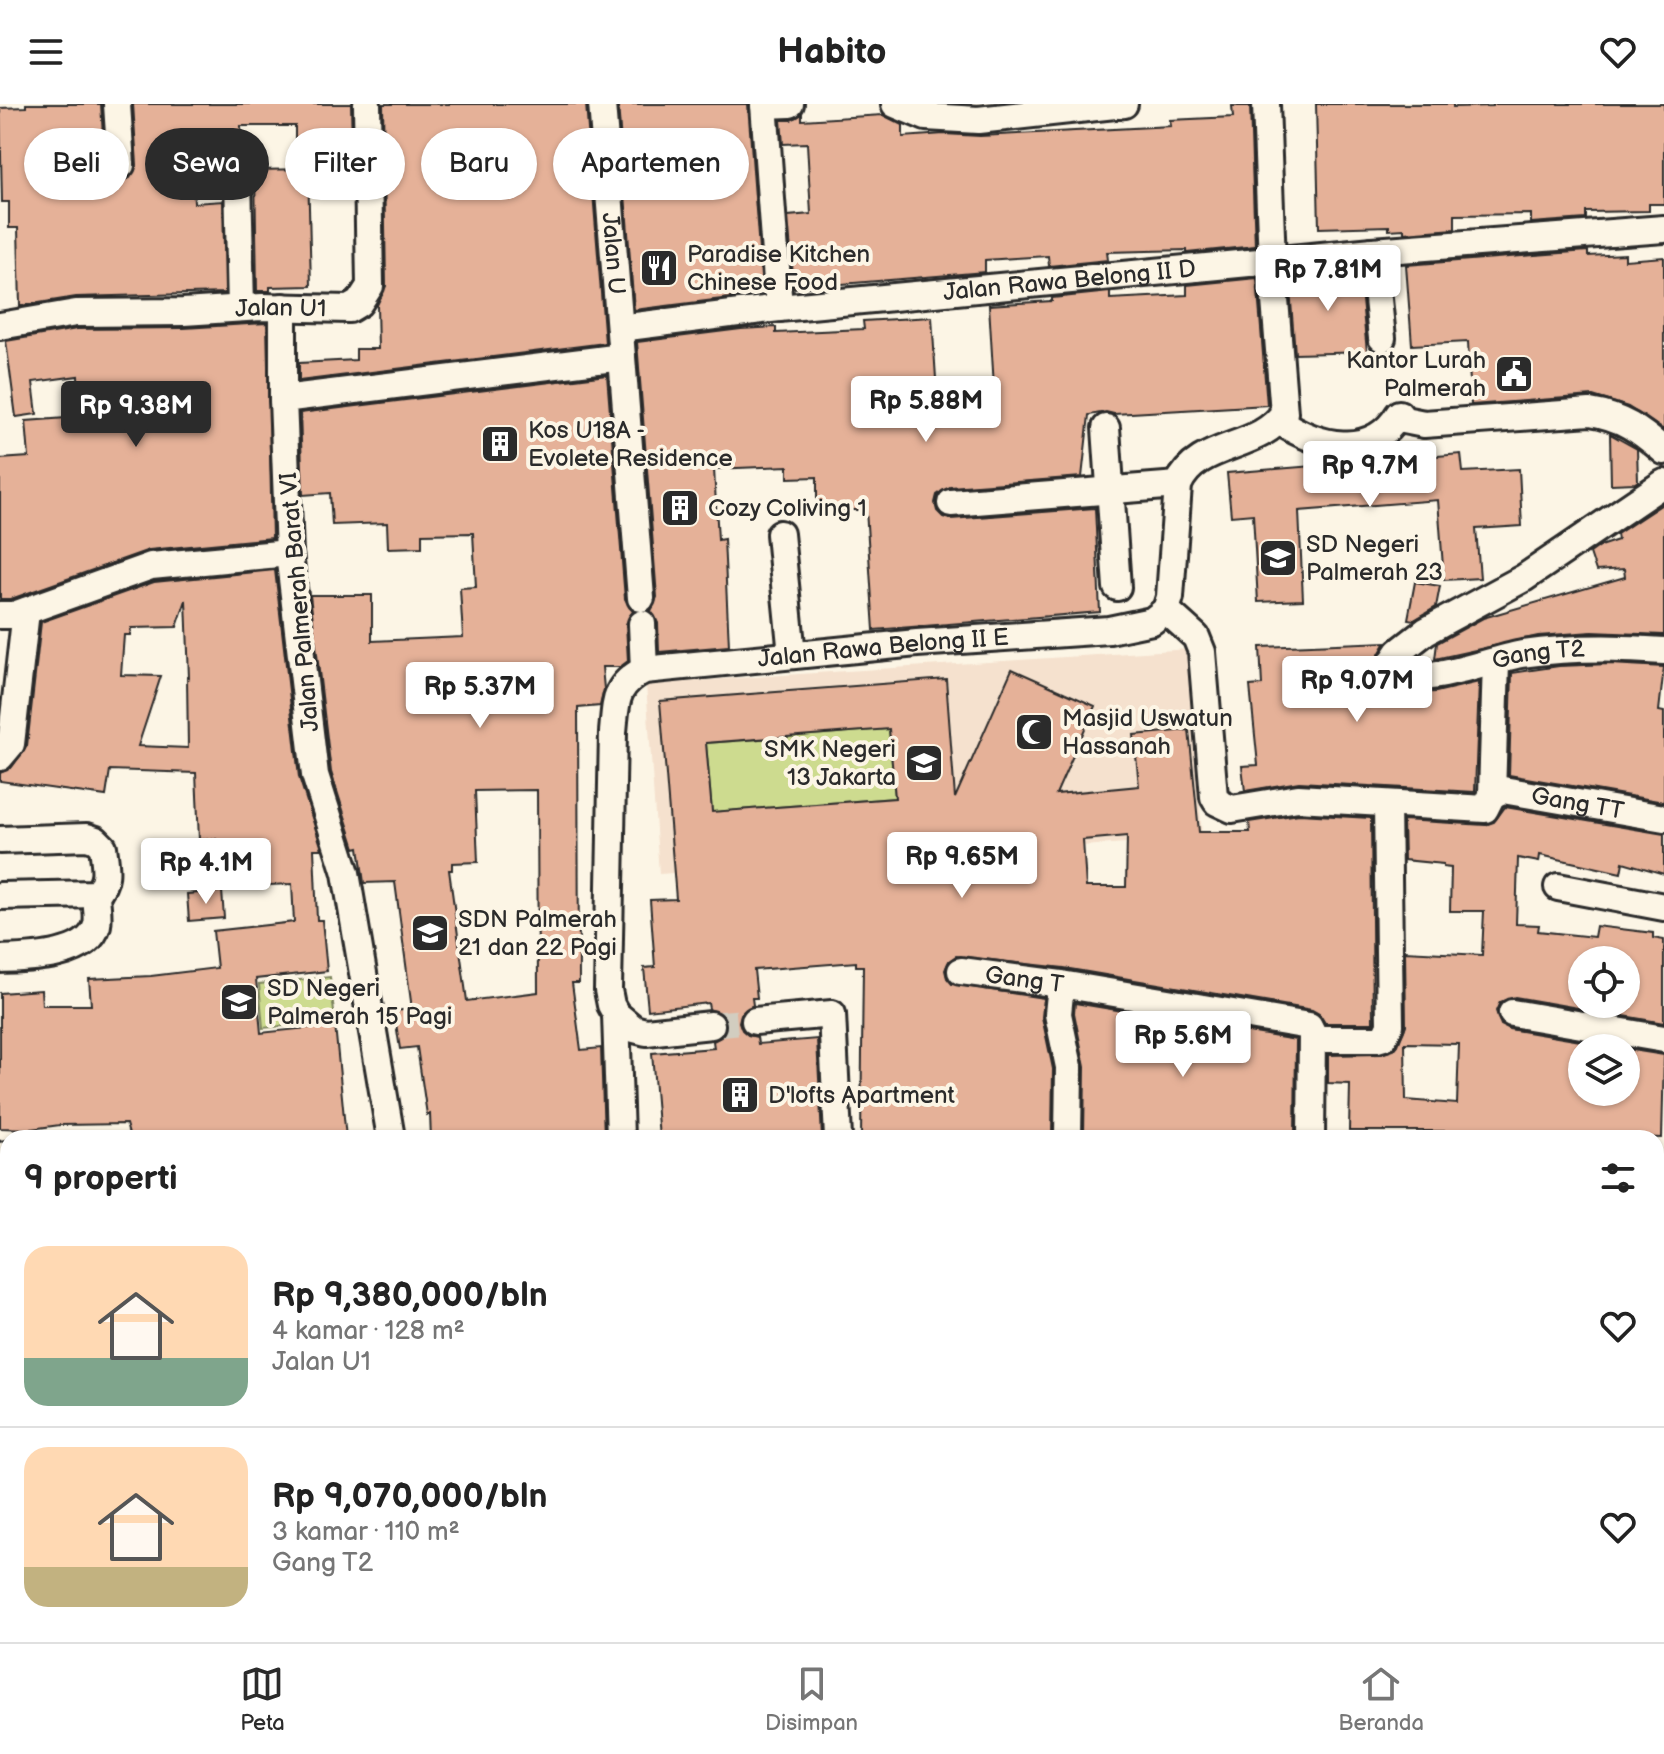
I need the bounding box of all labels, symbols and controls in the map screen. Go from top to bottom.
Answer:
icon: menu [24,30,68,74]
icon: heart [1596,30,1640,74]
text: Habito [777,31,887,74]
chip: Beli [24,128,129,200]
chip: Sewa [145,128,269,200]
chip: Filter [285,128,405,200]
chip: Baru [421,128,537,200]
chip: Apartemen [553,128,749,200]
street label: Jalan U [596,212,631,296]
place label: Paradise Kitchen Chinese Food [687,240,870,297]
pin: Rp 7.81M [1245,245,1411,313]
restaurant icon: Paradise Kitchen Chinese Food [638,247,680,289]
street label: Jalan Rawa Belong II D [942,254,1197,307]
text: Rp 7.81M [1274,255,1382,286]
street label: Jalan U1 [234,293,327,324]
place label: Kantor Lurah Palmerah [1346,346,1486,403]
public building icon: Kantor Lurah Palmerah [1493,353,1535,395]
pin: Rp 5.88M [843,376,1009,444]
pin: Rp 9.38M [53,381,219,449]
text: Rp 5.88M [869,386,983,417]
text: Rp 9.38M [79,391,193,422]
place label: Kos U18A - Evolete Residence [528,416,733,473]
building icon: Kos U18A - Evolete Residence [479,423,521,465]
pin: Rp 9.7M [1296,441,1444,509]
text: Rp 9.7M [1321,451,1419,482]
street label: Jalan Palmerah Barat VI [274,471,325,733]
building icon: Cozy Coliving 1 [659,487,701,529]
place label: Cozy Coliving 1 [708,494,867,523]
place label: SD Negeri Palmerah 23 [1306,530,1443,587]
school or university icon: SD Negeri Palmerah 23 [1257,537,1299,579]
street label: Jalan Rawa Belong II E [756,623,1010,674]
street label: Gang T2 [1489,635,1585,676]
pin: Rp 9.07M [1274,656,1440,724]
pin: Rp 5.37M [397,662,563,730]
text: Rp 9.07M [1300,666,1414,697]
text: Rp 5.37M [424,672,536,703]
place label: Masjid Uswatun Hassanah [1062,704,1233,761]
mosque icon: Masjid Uswatun Hassanah [1013,711,1055,753]
place label: SMK Negeri 13 Jakarta [764,735,896,792]
school or university icon: SMK Negeri 13 Jakarta [903,742,945,784]
street label: Gang TT [1529,781,1627,826]
pin: Rp 9.65M [879,832,1045,900]
pin: Rp 4.1M [132,838,280,906]
text: Rp 9.65M [905,842,1019,873]
text: Rp 4.1M [159,848,253,879]
place label: SDN Palmerah 21 dan 22 Pagi [458,905,617,962]
school or university icon: SDN Palmerah 21 dan 22 Pagi [409,912,451,954]
map controls [1568,946,1640,1106]
button: locate [1568,946,1640,1018]
street label: Gang T [983,960,1066,999]
place label: SD Negeri Palmerah 15 Pagi [267,974,452,1031]
school or university icon: SD Negeri Palmerah 15 Pagi [218,981,260,1023]
pin: Rp 5.6M [1109,1011,1257,1079]
text: Rp 5.6M [1134,1021,1232,1052]
button: layers [1568,1034,1640,1106]
building icon: D'lofts Apartment [719,1074,761,1116]
place label: D'lofts Apartment [768,1081,956,1110]
icon: filters [1596,1156,1640,1200]
text: 9 properti [24,1158,178,1199]
text: Rp 9,380,000/bln [272,1275,548,1316]
icon: home [88,1278,184,1374]
icon: heart [1596,1304,1640,1348]
text: 4 kamar · 128 m² [272,1316,465,1347]
text: Jalan U1 [272,1347,371,1378]
text: Rp 9,070,000/bln [272,1476,547,1517]
icon: home [88,1479,184,1575]
icon: heart [1596,1505,1640,1549]
text: 3 kamar · 110 m² [272,1517,460,1548]
text: Gang T2 [272,1548,373,1579]
tab: Peta [240,1662,285,1737]
tab: Disimpan [765,1662,858,1737]
tab: Beranda [1338,1662,1424,1737]

